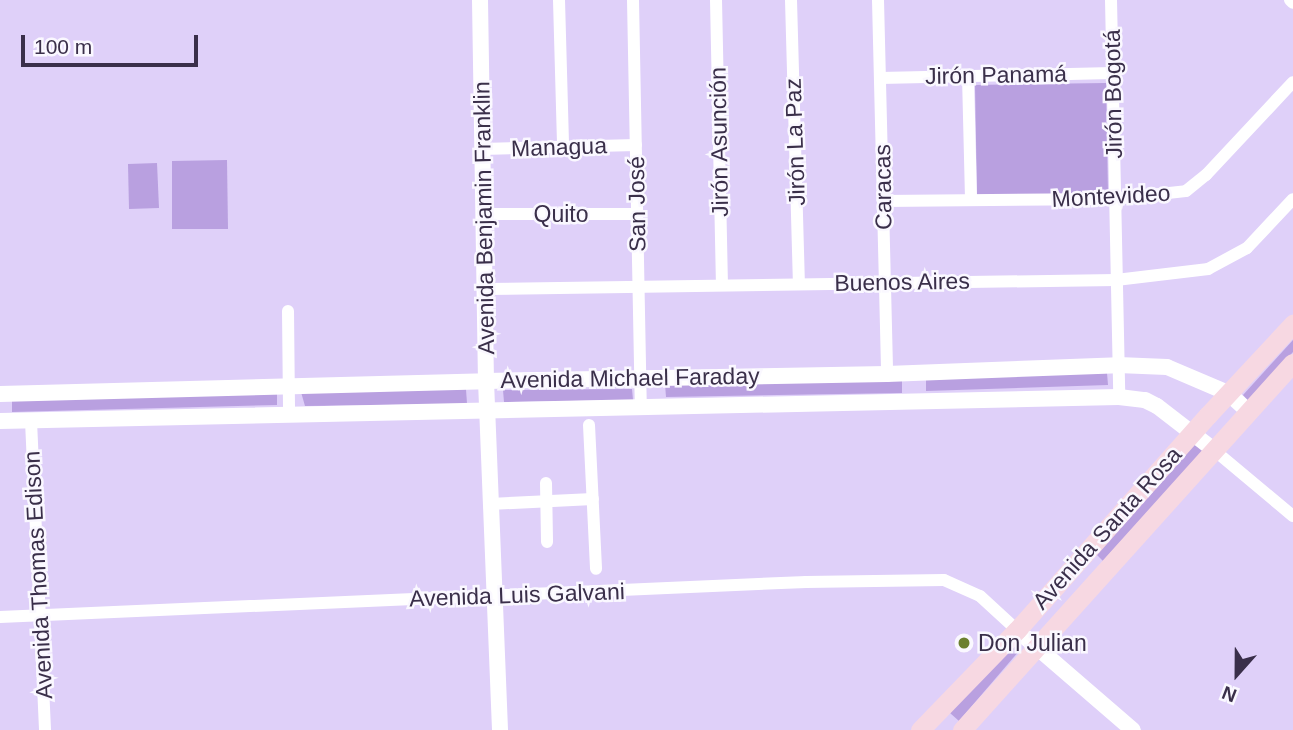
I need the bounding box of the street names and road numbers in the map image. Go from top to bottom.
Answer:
street label: Jirón Bogotá [1098,29,1128,159]
street label: Jirón Panamá [925,60,1067,90]
street label: Jirón Asunción [704,66,734,218]
street label: Jirón La Paz [779,78,811,206]
street label: Avenida Benjamin Franklin [468,81,500,355]
street label: Managua [511,132,607,162]
street label: Caracas [868,144,898,230]
street label: San José [622,156,652,252]
street label: Montevideo [1051,179,1171,213]
street label: Quito [534,200,588,228]
street label: Buenos Aires [833,267,971,297]
street label: Avenida Michael Faraday [500,362,760,394]
street label: Avenida Santa Rosa [1027,441,1187,615]
street label: Avenida Thomas Edison [18,450,58,700]
street label: Avenida Luis Galvani [409,577,625,613]

